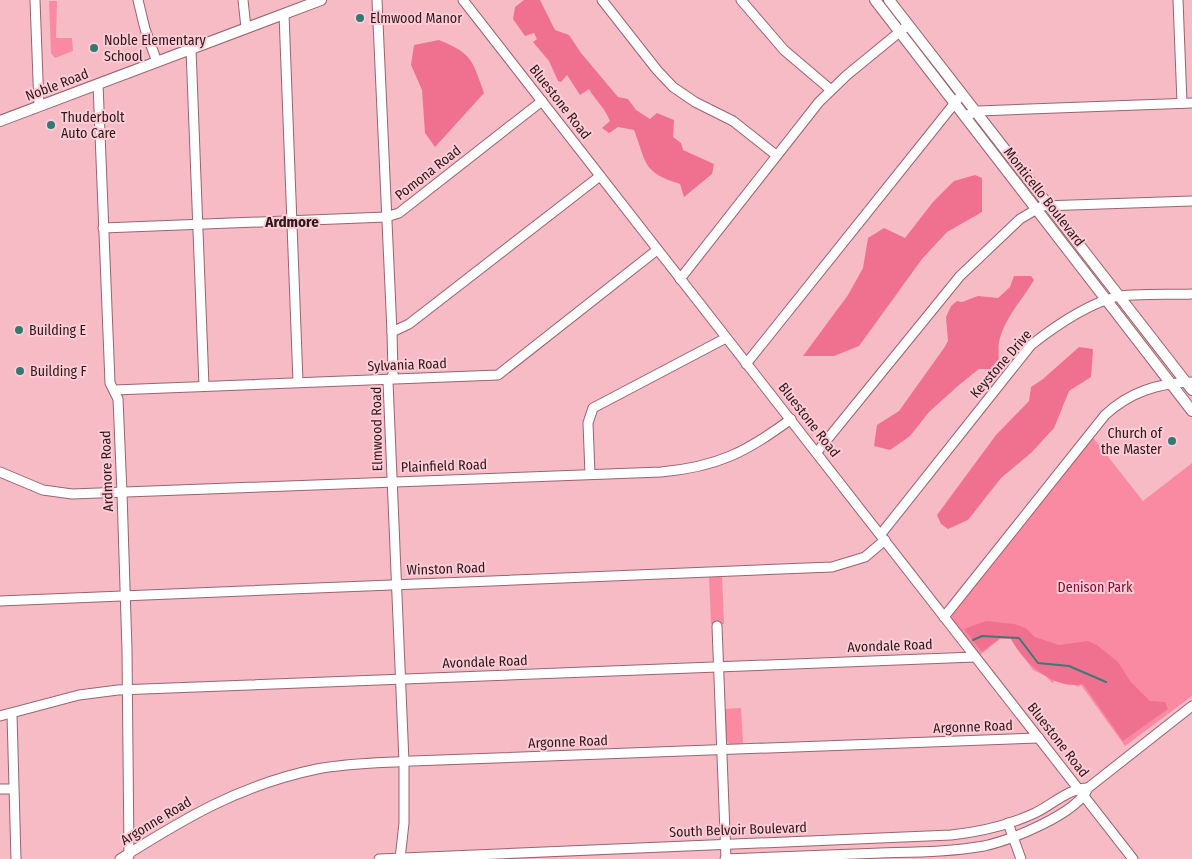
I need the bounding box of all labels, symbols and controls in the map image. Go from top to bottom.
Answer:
place label: Elmwood Manor [370,10,462,27]
marker: Elmwood Manor [354,12,366,24]
place label: Noble Elementary School [104,32,206,65]
marker: Noble Elementary School [88,42,100,54]
street label: Bluestone Road [526,61,594,143]
street label: Noble Road [23,65,91,105]
place label: Thuderbolt Auto Care [61,109,125,142]
marker: Thuderbolt Auto Care [45,119,57,131]
street label: Pomona Road [392,142,464,204]
street label: Monticello Boulevard [1000,144,1088,250]
district label: Ardmore [264,213,319,231]
place label: Building E [29,322,86,339]
marker: Building E [13,324,25,336]
street label: Keystone Drive [967,326,1035,402]
street label: Sylvania Road [367,355,447,375]
place label: Building F [30,363,87,380]
marker: Building F [14,365,26,377]
street label: Bluestone Road [775,379,843,461]
street label: Elmwood Road [368,387,386,471]
place label: Church of the Master [1101,425,1164,458]
street label: Ardmore Road [97,430,117,512]
marker: Church of the Master [1166,435,1178,447]
street label: Plainfield Road [401,456,487,476]
street label: Winston Road [406,559,486,579]
park label: Denison Park [1058,579,1133,596]
street label: Avondale Road [847,636,933,656]
street label: Avondale Road [442,652,528,672]
street label: Bluestone Road [1024,699,1092,781]
street label: Argonne Road [933,717,1013,737]
street label: Argonne Road [528,732,608,752]
street label: Argonne Road [117,793,195,849]
street label: South Belvoir Boulevard [669,819,807,841]

